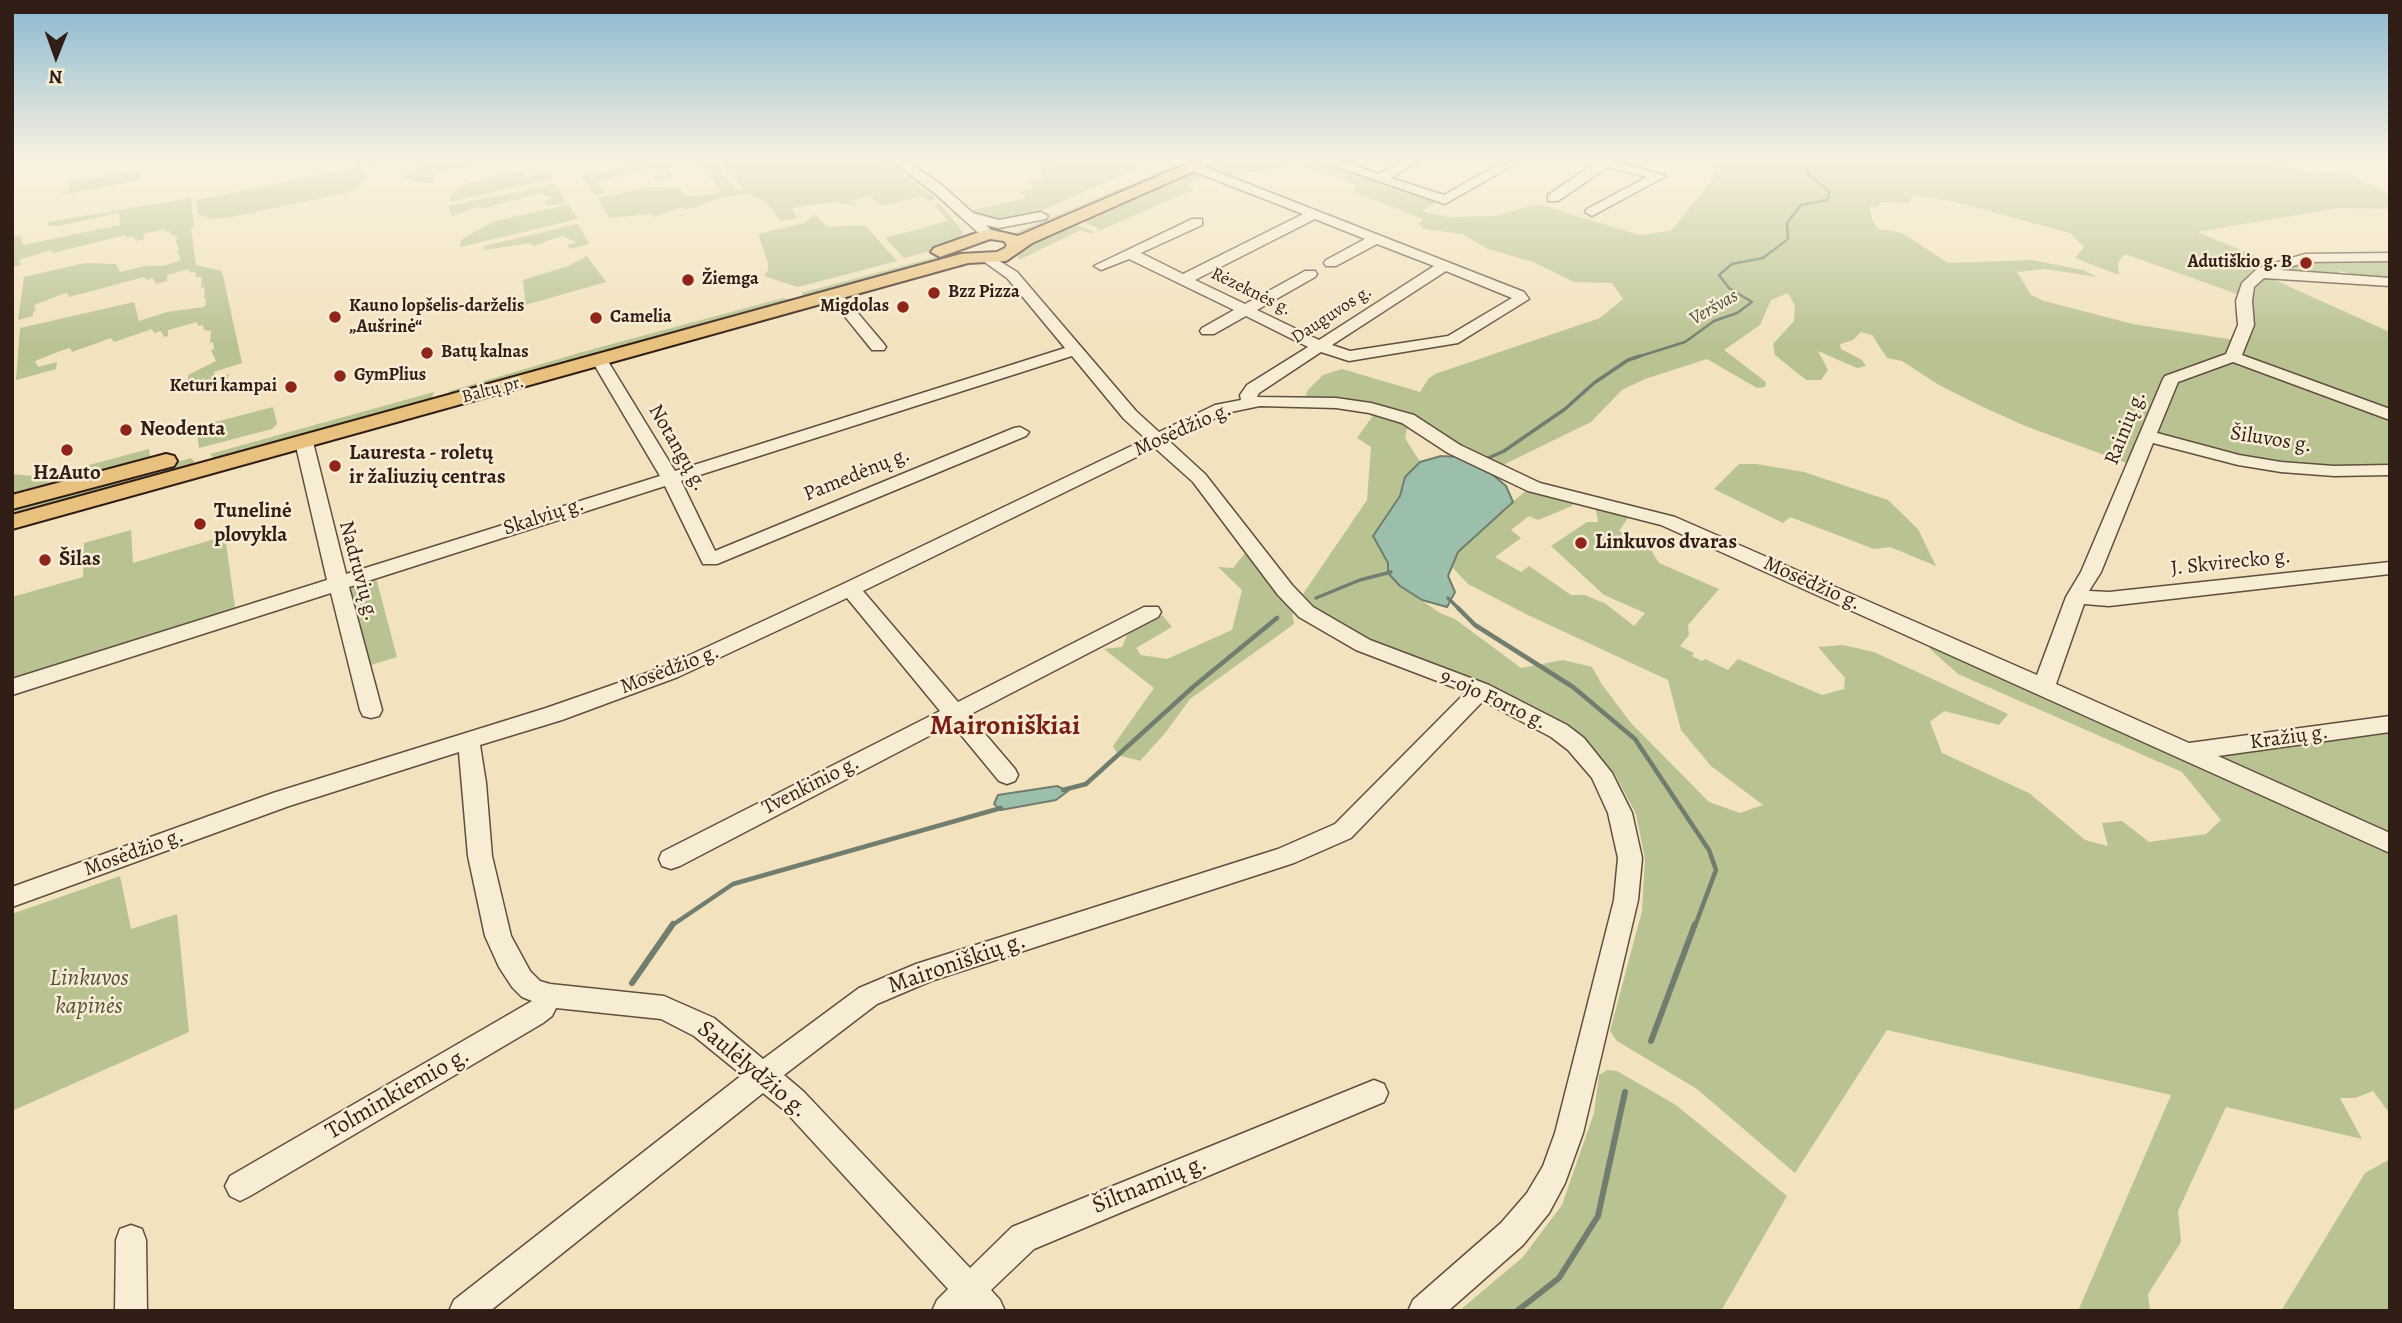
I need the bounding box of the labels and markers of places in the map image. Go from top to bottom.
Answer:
place label: Adutiškio g. B [2188,252,2292,274]
marker: Adutiškio g. B [2298,255,2314,271]
place label: Žiemga [702,269,759,291]
marker: Žiemga [680,272,696,288]
place label: Bzz Pizza [948,282,1020,304]
marker: Bzz Pizza [926,285,942,301]
place label: Kauno lopšelis-darželis „Aušrinė“ [349,296,524,338]
place label: Migdolas [820,296,889,318]
marker: Migdolas [895,299,911,315]
place label: Camelia [610,307,672,329]
marker: Kauno lopšelis-darželis „Aušrinė“ [327,309,343,325]
marker: Camelia [588,310,604,326]
place label: Batų kalnas [441,342,529,364]
marker: Batų kalnas [419,345,435,361]
place label: GymPlius [354,365,426,387]
marker: GymPlius [332,368,348,384]
place label: Keturi kampai [169,376,277,398]
marker: Keturi kampai [283,379,299,395]
place label: Neodenta [140,417,225,443]
marker: Neodenta [118,422,134,438]
place label: Lauresta - roletų ir žaliuzių centras [349,441,506,491]
marker: H2Auto [59,442,75,458]
marker: Lauresta - roletų ir žaliuzių centras [327,458,343,474]
place label: H2Auto [33,461,101,487]
place label: Tunelinė plovykla [214,499,292,549]
marker: Tunelinė plovykla [192,516,208,532]
place label: Linkuvos dvaras [1595,530,1737,556]
marker: Linkuvos dvaras [1573,535,1589,551]
place label: Šilas [59,547,100,573]
marker: Šilas [37,552,53,568]

